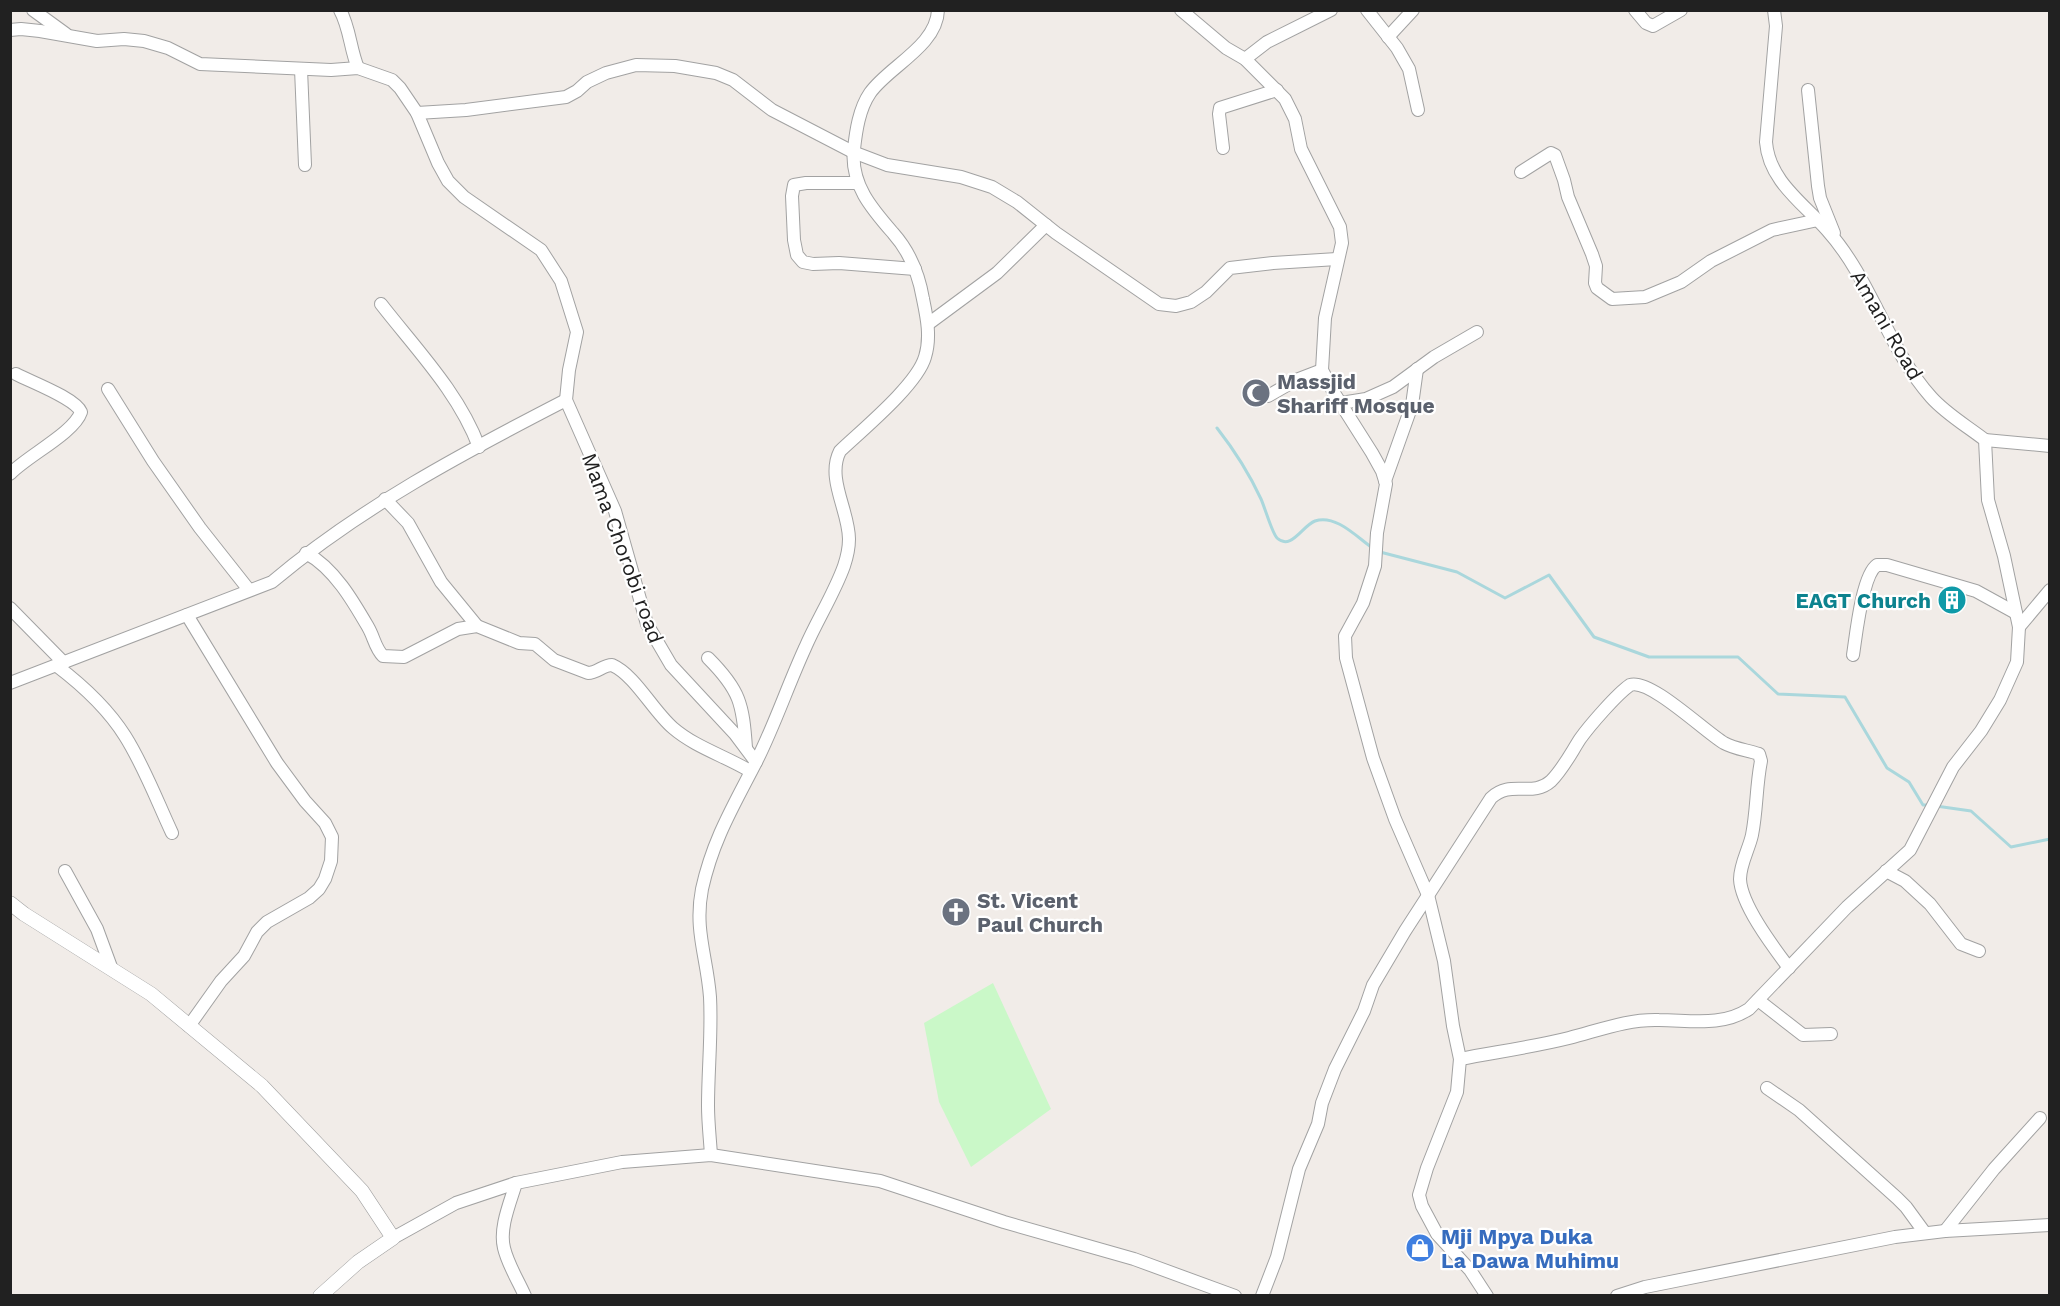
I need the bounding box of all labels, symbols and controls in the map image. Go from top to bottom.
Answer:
street label: Amani Road [1845,266,1929,384]
place label: Massjid Shariff Mosque [1277,369,1435,418]
mosque icon: Massjid Shariff Mosque [1240,377,1272,409]
street label: Mama Chorobi road [577,449,669,647]
building icon: EAGT Church [1936,584,1968,616]
place label: EAGT Church [1795,588,1931,613]
place label: St. Vicent Paul Church [977,888,1103,937]
church icon: St. Vicent Paul Church [940,896,972,928]
place label: Mji Mpya Duka La Dawa Muhimu [1441,1224,1619,1273]
shop icon: Mji Mpya Duka La Dawa Muhimu [1404,1232,1436,1264]

